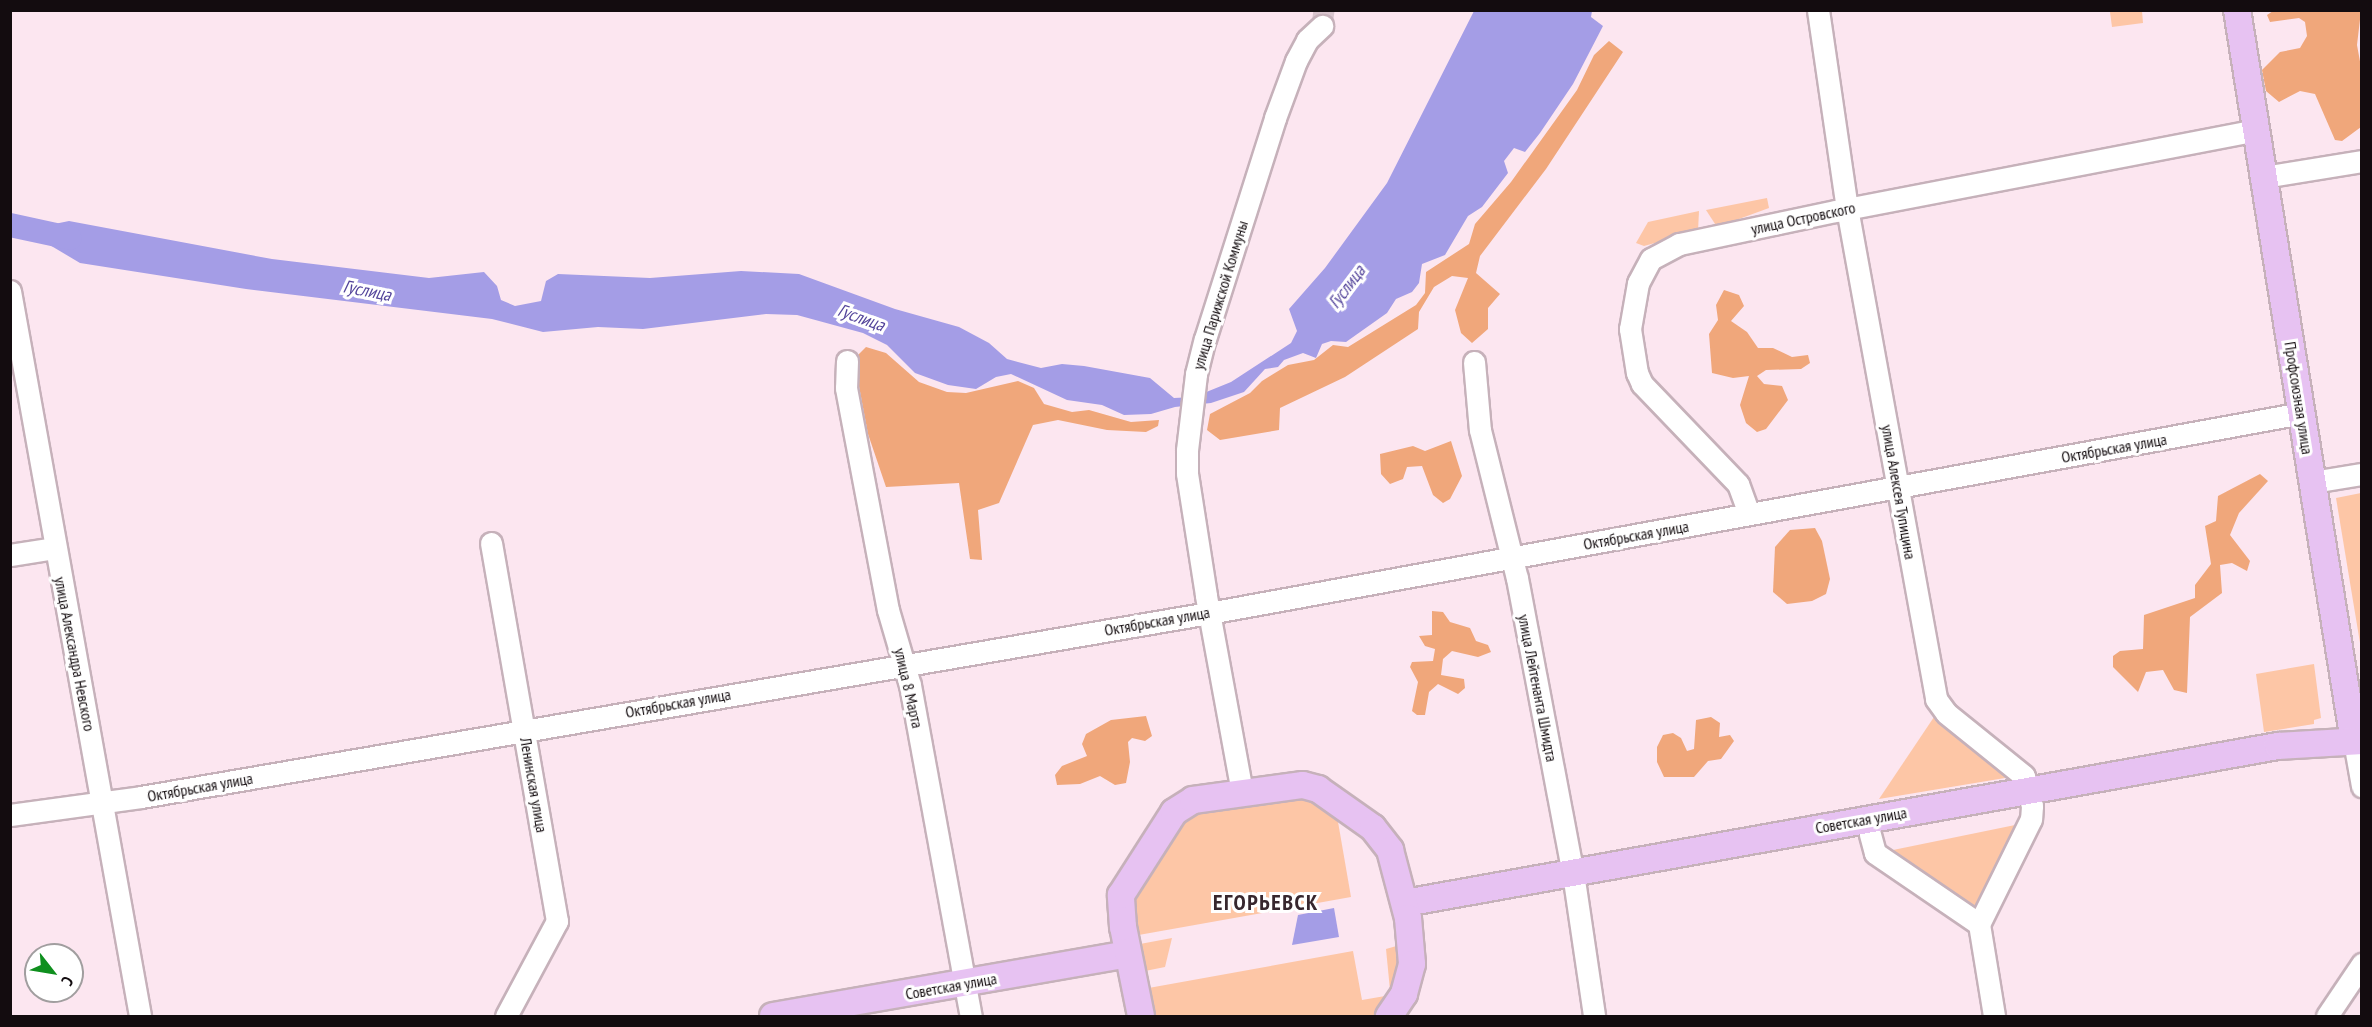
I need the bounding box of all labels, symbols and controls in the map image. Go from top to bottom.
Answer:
street label: улица Островского [1749,198,1857,238]
street label: улица Парижской Коммуны [1188,218,1252,372]
water label: Гуслица [1324,261,1370,313]
water label: Гуслица [341,276,393,306]
water label: Гуслица [835,300,887,336]
street label: Профсоюзная улица [2281,340,2317,456]
street label: улица Алексея Тупицина [1878,423,1920,561]
street label: Октябрьская улица [2060,429,2168,467]
street label: Октябрьская улица [1582,516,1690,554]
street label: улица Александра Невского [51,575,99,733]
street label: Октябрьская улица [1103,602,1211,640]
street label: улица Лейтенанта Шмидта [1514,613,1562,763]
street label: улица 8 Марта [890,646,928,730]
street label: Октябрьская улица [624,684,732,722]
street label: Ленинская улица [516,736,552,834]
street label: Октябрьская улица [146,768,254,806]
street label: Советская улица [1814,803,1908,837]
district label: ЕГОРЬЕВСК [1213,890,1319,916]
north arrow [24,943,84,1003]
street label: Советская улица [904,969,998,1003]
text: С [57,973,78,990]

